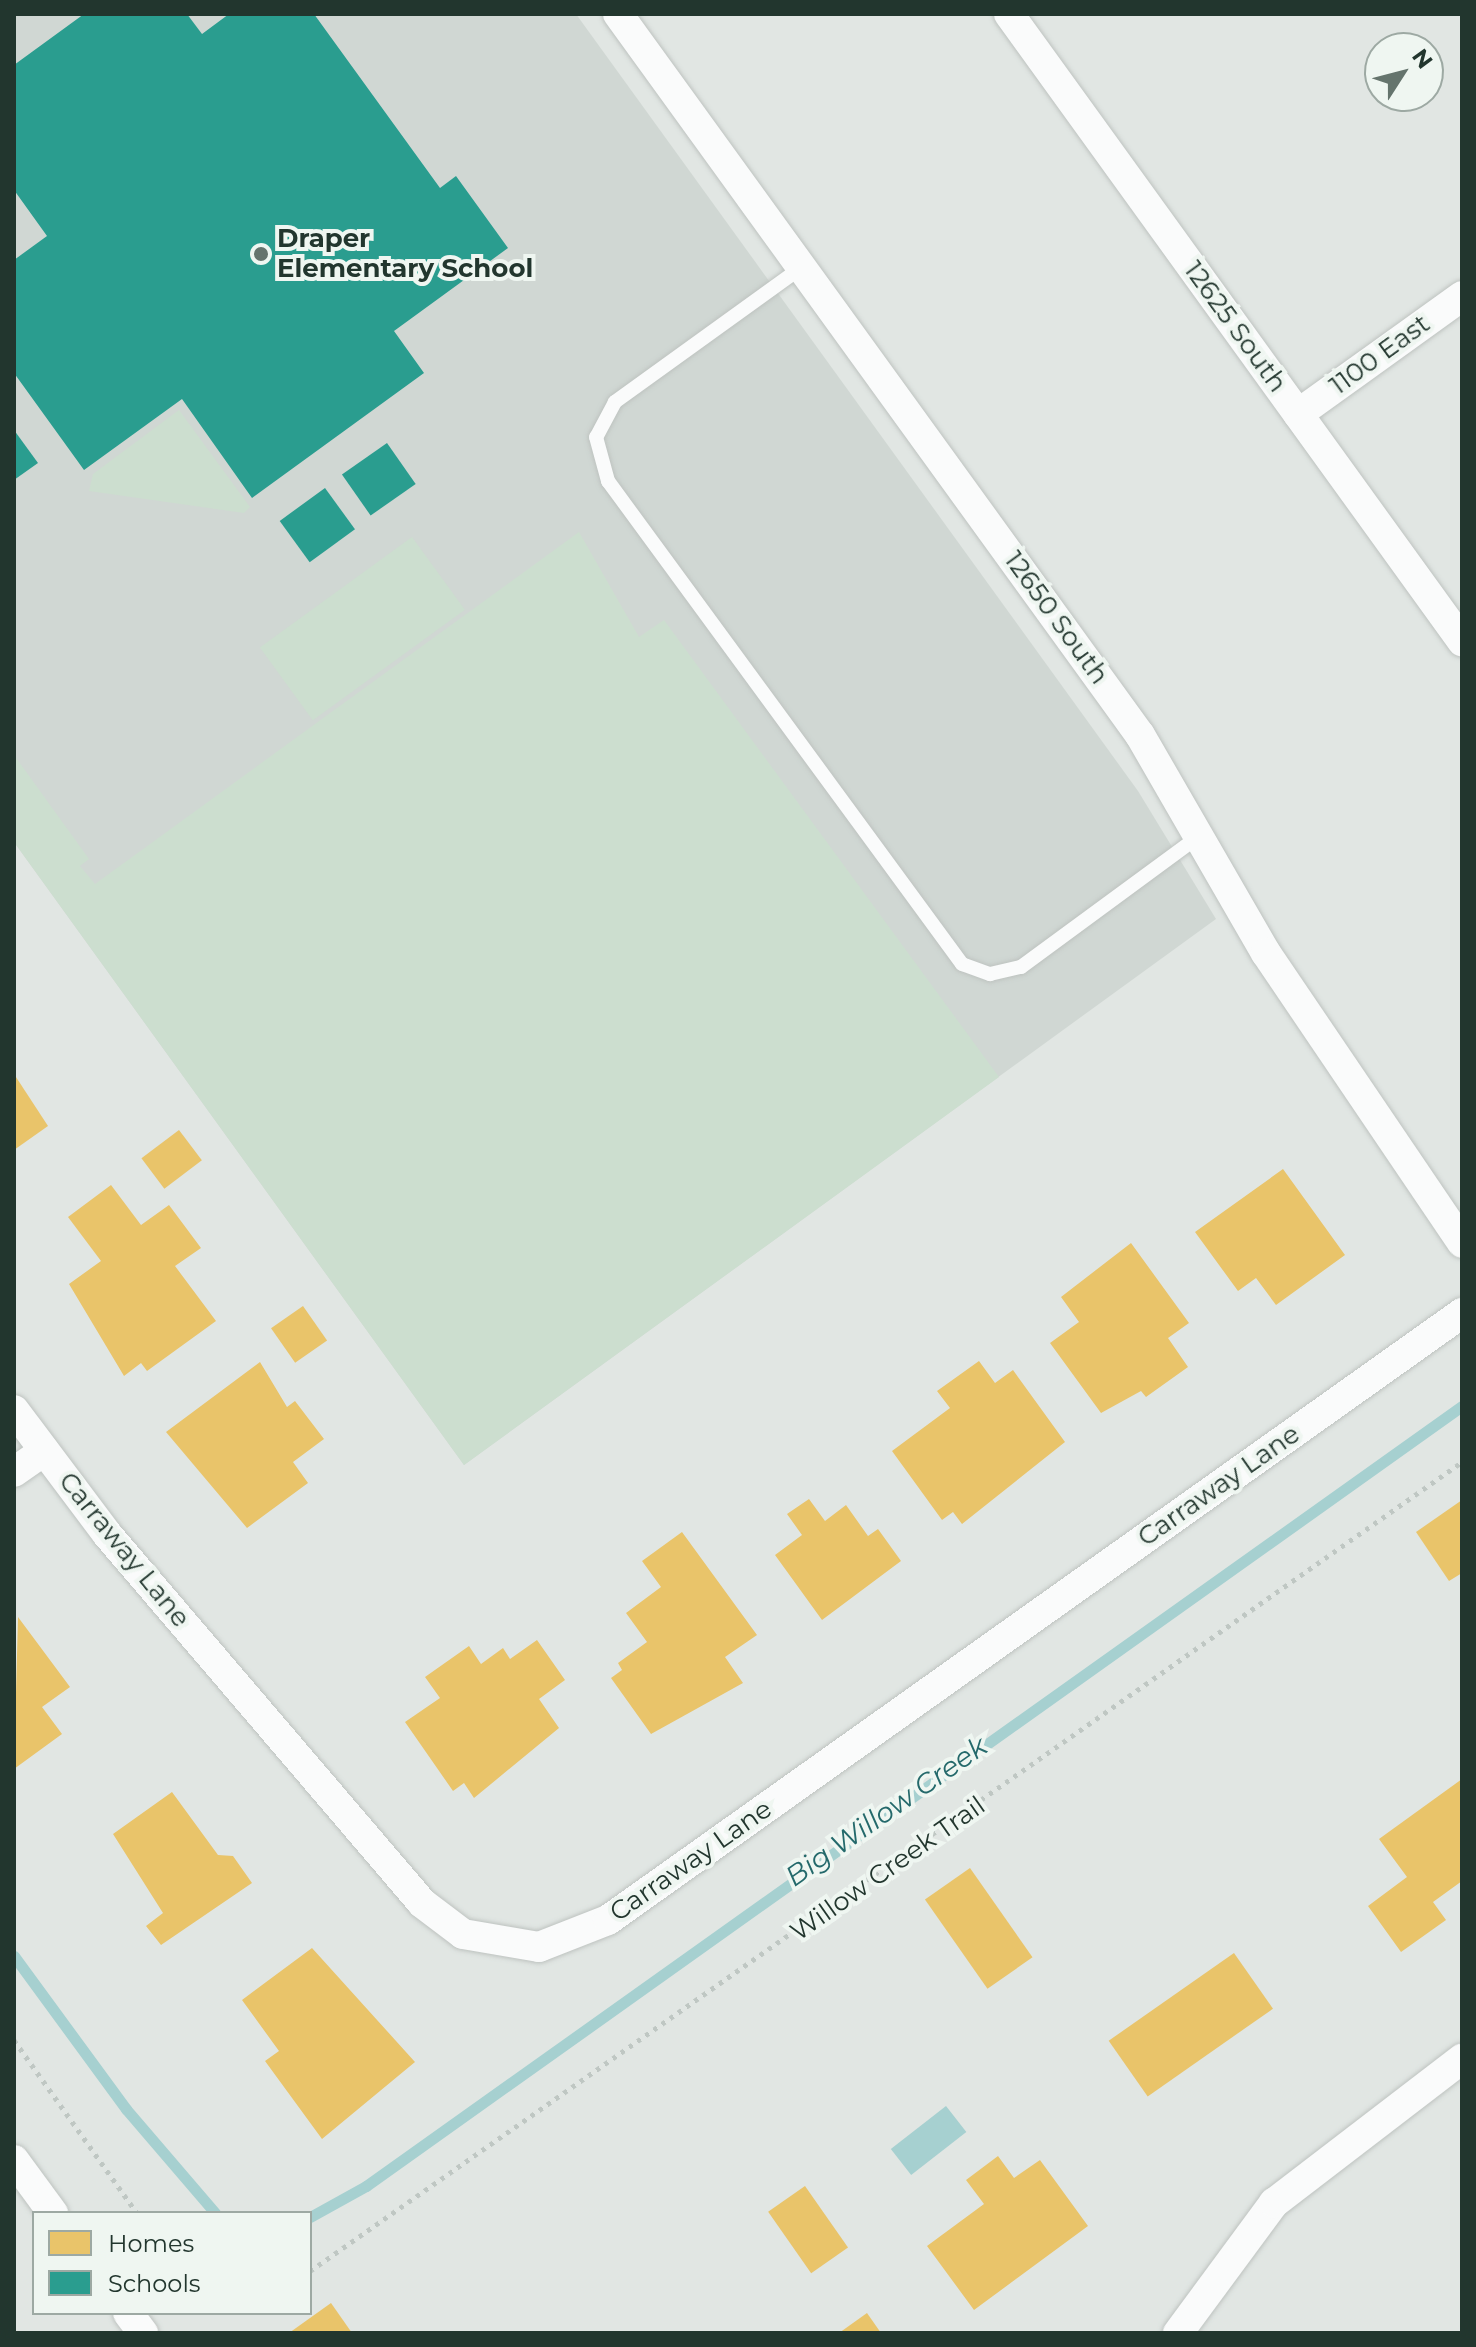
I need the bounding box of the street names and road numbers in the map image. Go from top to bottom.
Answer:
street label: 12625 South [1177,255,1293,399]
street label: 1100 East [1324,308,1436,402]
street label: 12650 South [997,545,1115,691]
street label: Carraway Lane [1132,1419,1306,1553]
street label: Carraway Lane [52,1466,196,1634]
street label: Willow Creek Trail [785,1790,991,1948]
street label: Carraway Lane [604,1794,778,1928]

